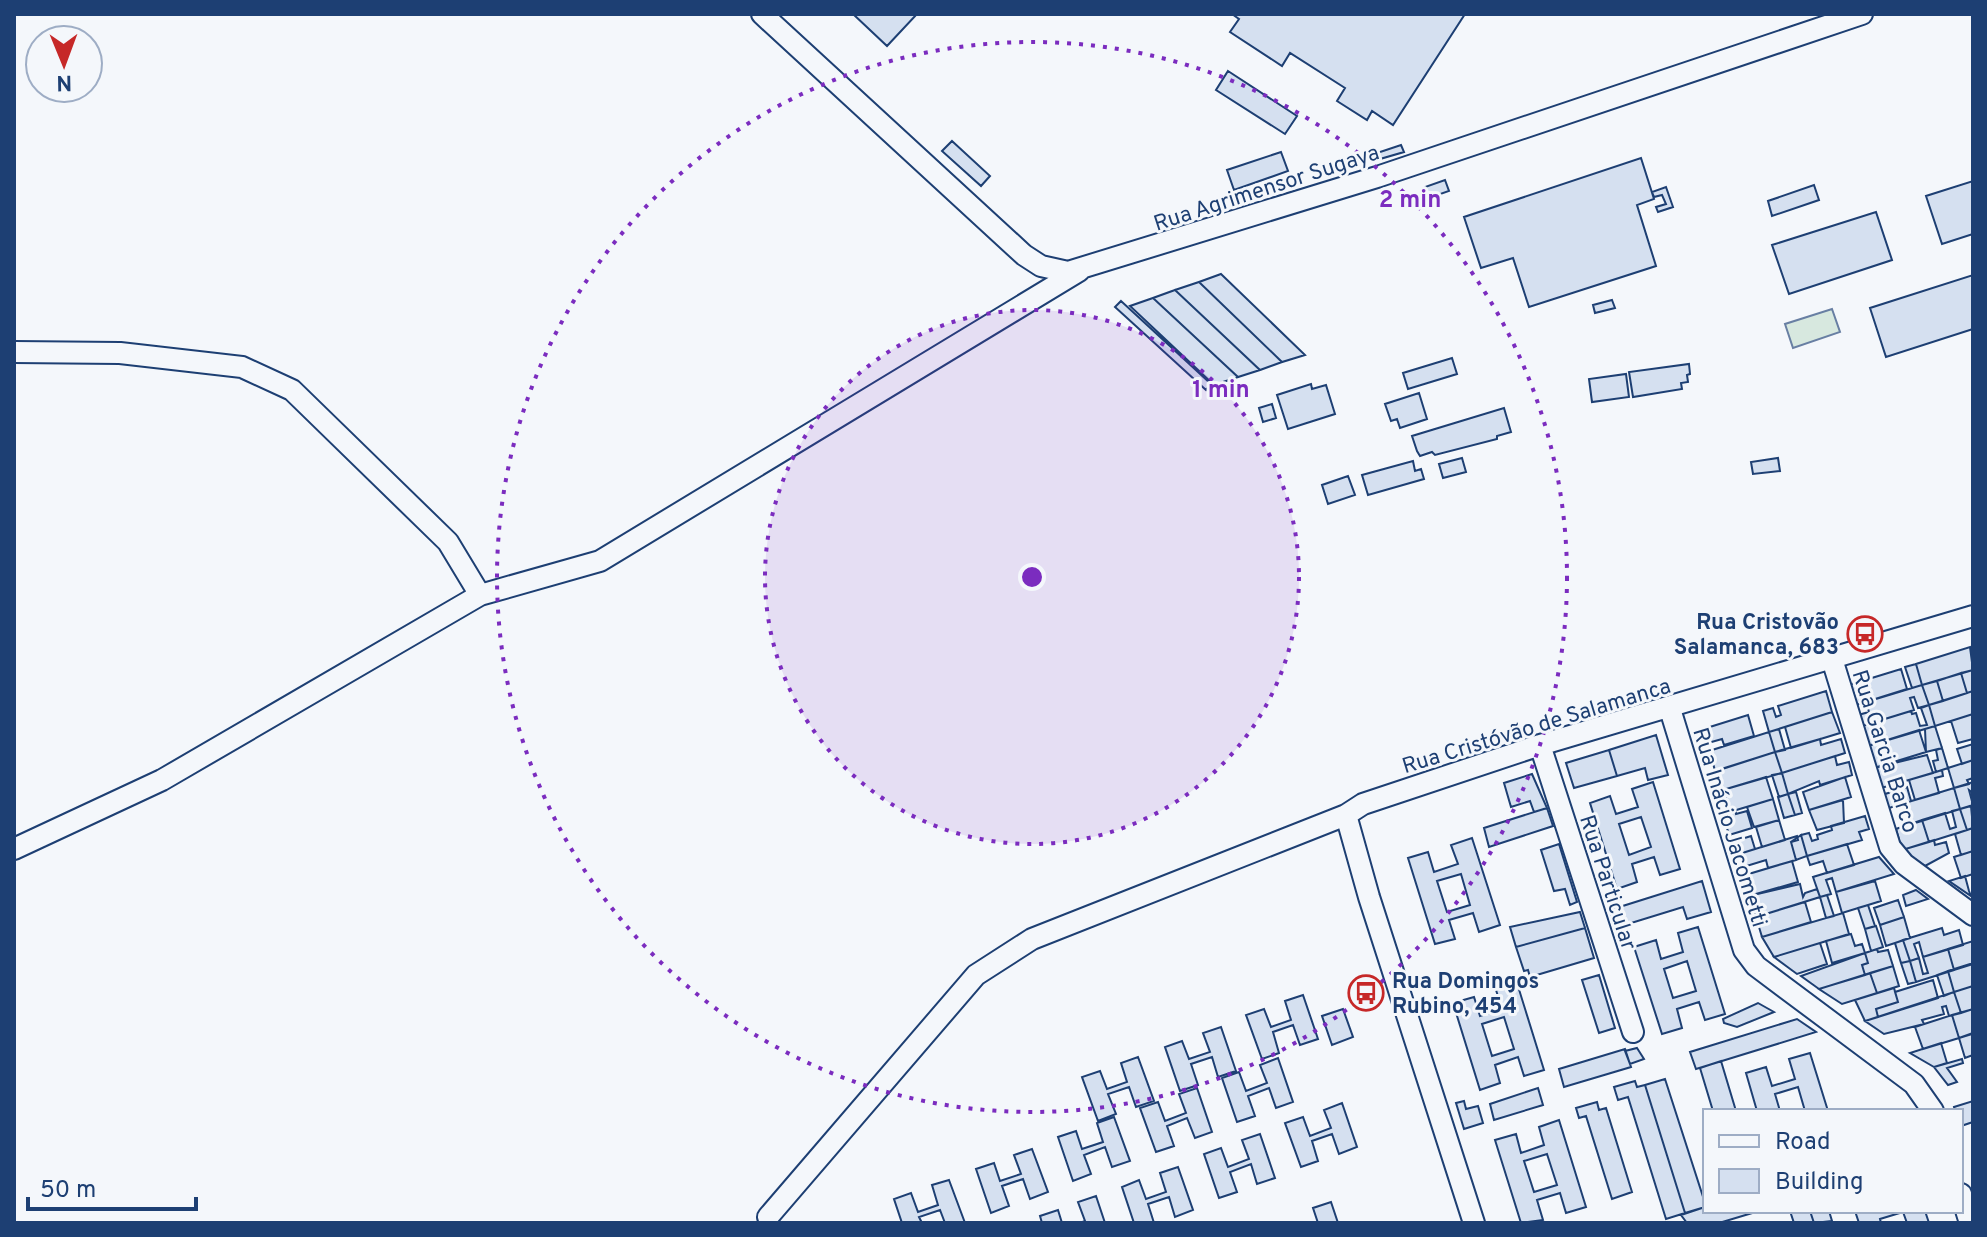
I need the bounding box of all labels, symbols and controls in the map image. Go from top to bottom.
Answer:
north arrow [24,24,104,104]
text: N [56,68,72,95]
street label: Rua Agrimensor Sugaya [1151,140,1383,239]
text: 2 min [1379,186,1441,216]
text: 1 min [1192,376,1250,406]
centre of rings [1018,563,1046,591]
place label: Rua Cristovão Salamanca, 683 [1674,610,1839,662]
bus stop icon: Rua Cristovão Salamanca, 683 [1846,615,1884,653]
street label: Rua Garcia Barco [1845,667,1923,837]
street label: Rua Cristóvão de Salamanca [1399,674,1674,781]
street label: Rua Inácio Jacometti [1685,725,1772,931]
street label: Rua Particular [1572,812,1641,954]
place label: Rua Domingos Rubino, 454 [1392,969,1539,1021]
bus stop icon: Rua Domingos Rubino, 454 [1347,974,1385,1012]
legend [1703,1109,1963,1213]
text: Road [1775,1128,1831,1158]
scale bar [28,1161,196,1211]
text: Building [1775,1168,1864,1198]
text: 50 m [40,1176,96,1206]

